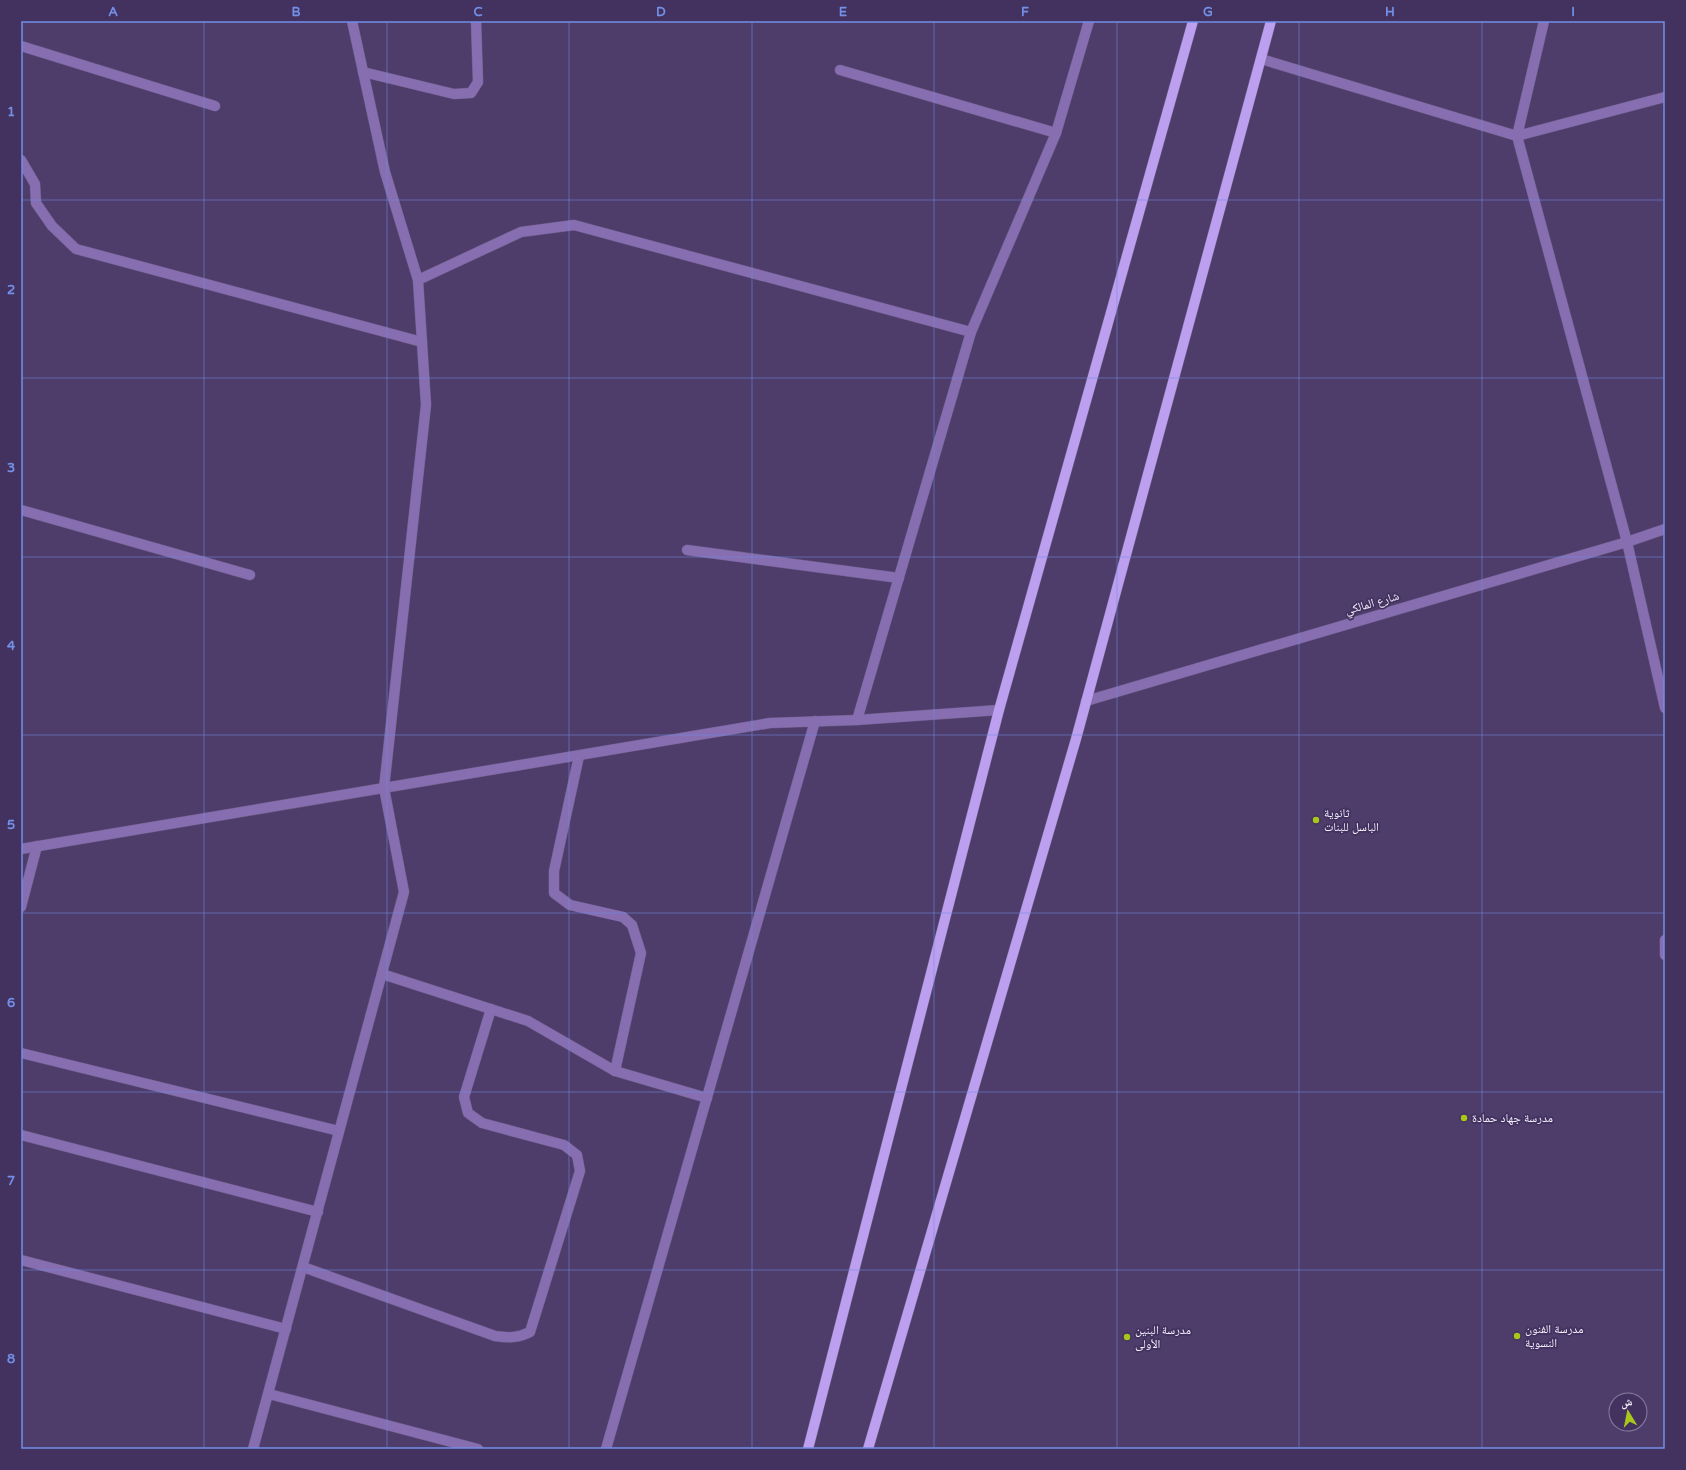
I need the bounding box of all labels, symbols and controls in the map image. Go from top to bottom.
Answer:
text: A [108,4,118,20]
text: B [291,4,301,20]
text: C [473,4,483,20]
text: D [656,4,666,20]
text: E [839,4,847,20]
text: F [1021,4,1029,20]
text: G [1203,4,1213,20]
text: H [1385,4,1395,20]
text: I [1571,4,1575,20]
text: 1 [7,104,15,120]
text: 2 [7,282,15,298]
text: 3 [7,460,15,476]
street label: شارع المالكي [1343,589,1402,620]
text: 4 [7,638,16,654]
place label: ثانوية الباسل للبنات [1324,806,1379,834]
marker: ثانوية الباسل للبنات [1311,815,1321,825]
text: 5 [7,817,15,833]
text: 6 [7,995,15,1011]
place label: مدرسة جهاد حمادة [1472,1111,1553,1125]
marker: مدرسة جهاد حمادة [1459,1113,1469,1123]
text: 7 [7,1173,15,1189]
place label: مدرسة الفنون النسوية [1525,1322,1583,1350]
place label: مدرسة البنين الأولى [1135,1323,1191,1351]
marker: مدرسة الفنون النسوية [1512,1331,1522,1341]
marker: مدرسة البنين الأولى [1122,1332,1132,1342]
text: 8 [7,1351,15,1367]
north arrow [1608,1392,1648,1432]
text: ش [1619,1395,1634,1411]

